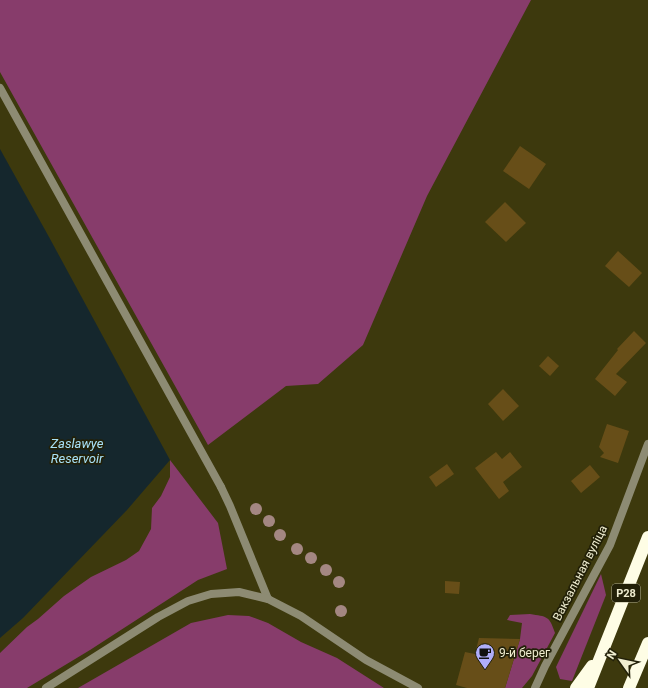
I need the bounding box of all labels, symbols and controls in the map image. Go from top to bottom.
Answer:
water label: Zaslawye Reservoir [50,436,104,466]
street label: Вакзальная вуліца [550,523,610,623]
road number: Р28 [612,584,640,602]
north arrow [600,640,640,680]
cafe icon: 9-й берег [474,642,496,670]
place label: 9-й берег [499,646,550,660]
text: N [604,648,620,662]

